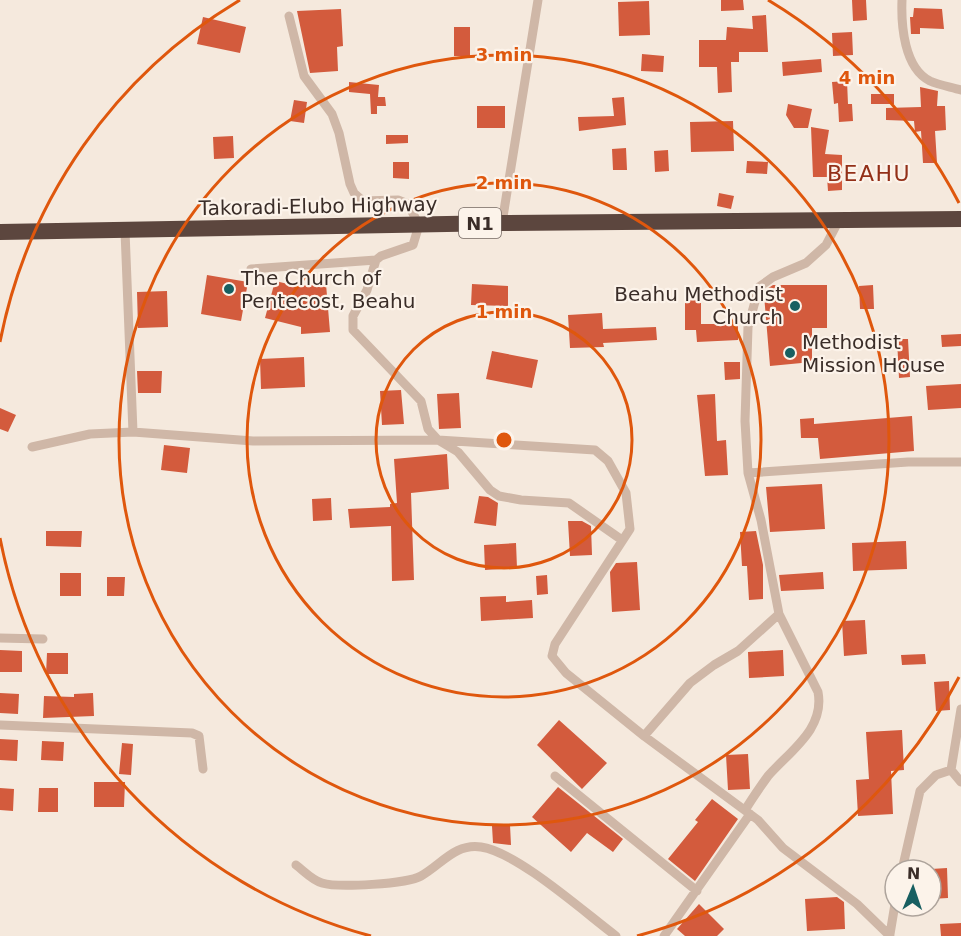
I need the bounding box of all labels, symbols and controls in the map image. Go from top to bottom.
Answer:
text: 3 min [476,44,532,65]
text: 4 min [839,67,895,88]
district label: BEAHU [827,161,911,186]
text: 2 min [476,172,532,193]
street label: Takoradi-Elubo Highway [197,192,438,220]
road number: N1 [459,208,501,238]
place label: The Church of Pentecost, Beahu [240,266,415,313]
marker: The Church of Pentecost, Beahu [222,282,236,296]
place label: Beahu Methodist Church [614,282,783,329]
marker: Beahu Methodist Church [788,299,802,313]
text: 1 min [476,301,532,322]
place label: Methodist Mission House [802,330,945,377]
marker: Methodist Mission House [783,346,797,360]
centre of rings [494,430,514,450]
north arrow [883,858,943,918]
text: N [906,864,921,883]

